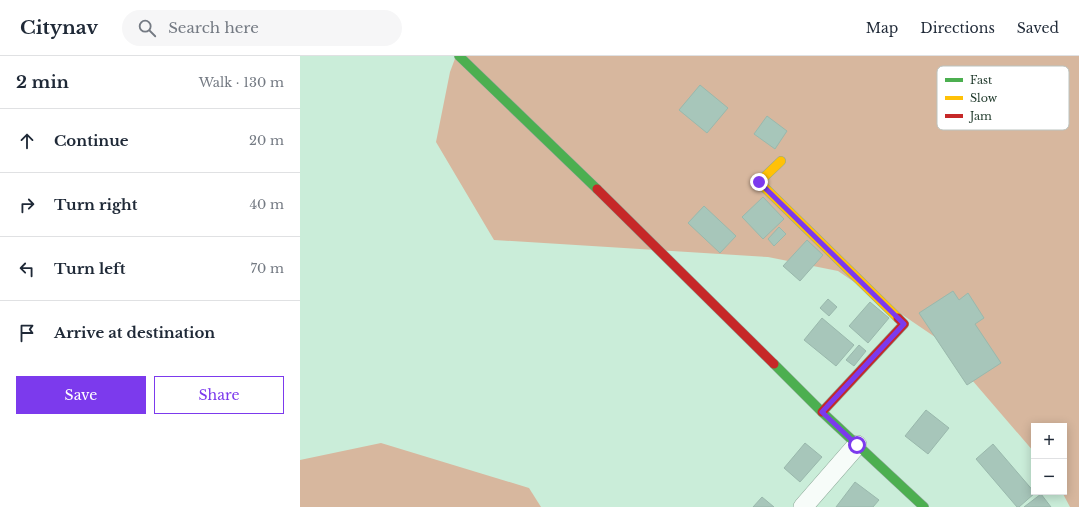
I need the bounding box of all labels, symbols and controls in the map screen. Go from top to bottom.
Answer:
search box [122,10,402,46]
text: Citynav [20,16,98,39]
icon: search [136,17,158,39]
text: Search here [168,18,259,37]
text: Map [866,19,898,37]
text: Directions [920,19,995,37]
text: Saved [1017,19,1059,37]
legend [937,66,1069,130]
text: 2 min [16,72,69,93]
text: Fast [970,73,993,87]
text: Walk · 130 m [199,74,284,91]
text: Slow [970,91,998,105]
text: Jam [968,109,992,123]
icon: ahead [16,130,38,152]
text: Continue [54,131,129,150]
text: 20 m [249,132,284,149]
route end [750,173,768,191]
icon: right [16,194,38,216]
text: Turn right [54,195,137,214]
text: 40 m [249,196,284,213]
icon: left [16,258,38,280]
text: Turn left [54,259,125,278]
text: 70 m [251,260,284,277]
icon: arrive [16,322,38,344]
text: Arrive at destination [54,323,215,342]
button: Save [16,376,146,414]
button: Share [154,376,284,414]
map controls [1031,423,1067,495]
button: + [1031,423,1067,459]
route start [848,436,866,454]
button: − [1031,459,1067,495]

